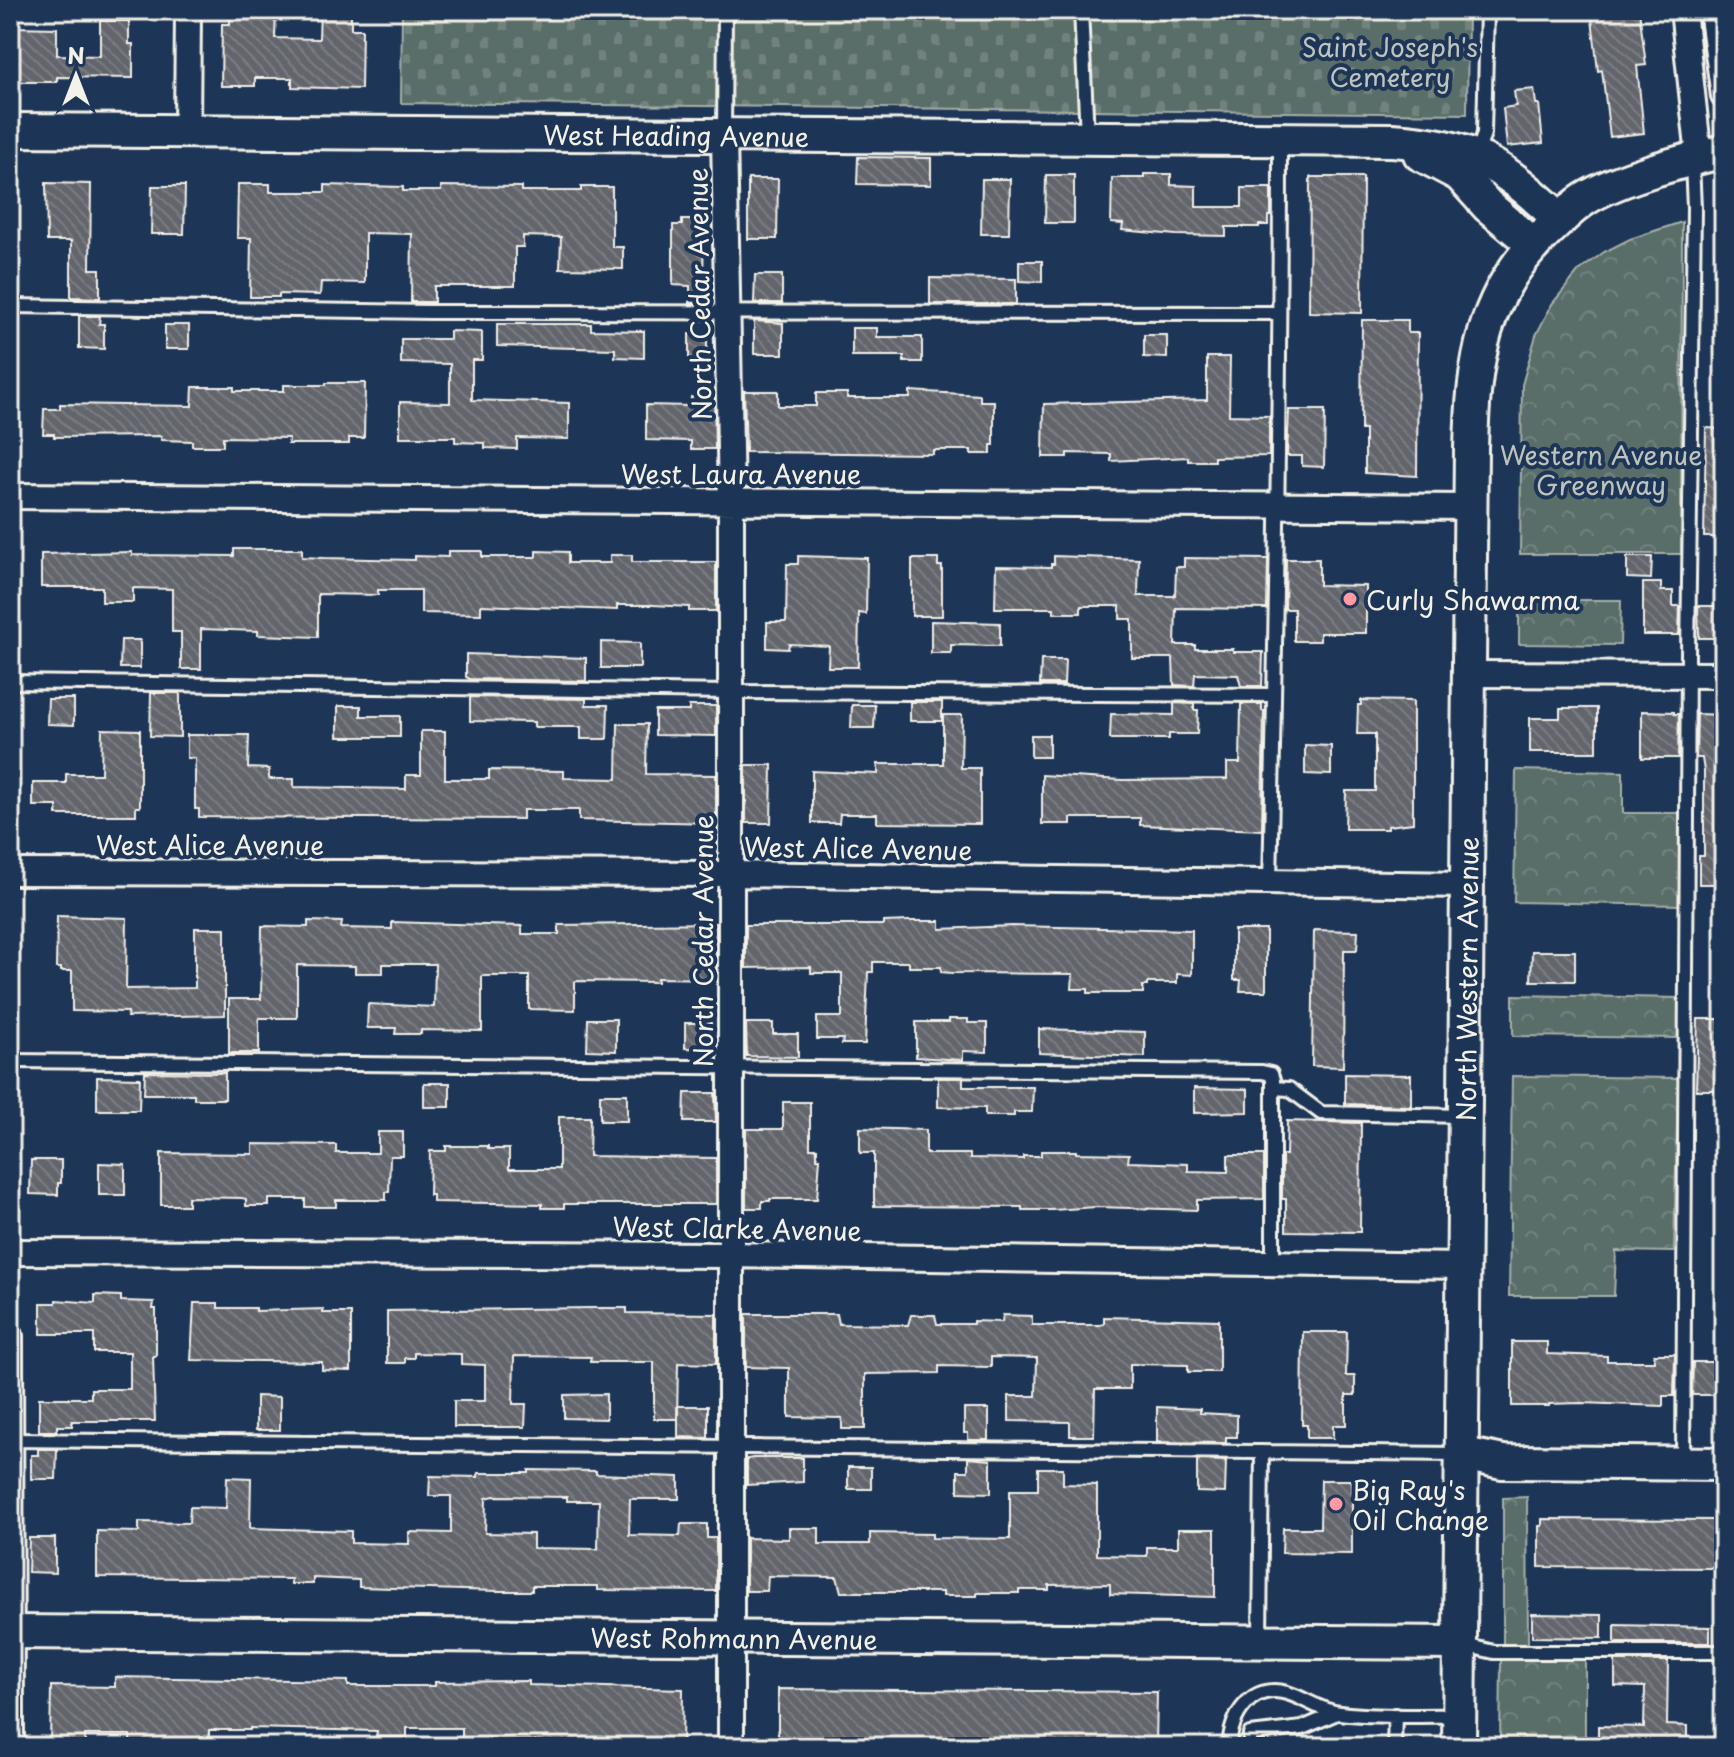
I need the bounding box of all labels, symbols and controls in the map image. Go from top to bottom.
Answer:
park label: Saint Joseph's Cemetery [1302,27,1478,96]
north arrow [36,36,116,116]
text: N [67,38,85,71]
street label: West Heading Avenue [543,114,809,155]
street label: North Cedar Avenue [677,167,721,421]
park label: Western Avenue Greenway [1500,435,1702,504]
street label: West Laura Avenue [621,454,861,493]
place label: Curly Shawarma [1366,580,1580,619]
marker: Curly Shawarma [1341,590,1359,608]
street label: North Cedar Avenue [683,815,722,1067]
street label: West Alice Avenue [96,825,324,864]
street label: West Alice Avenue [744,827,972,869]
street label: North Western Avenue [1445,836,1487,1122]
street label: West Clarke Avenue [612,1206,862,1250]
place label: Big Ray's Oil Change [1352,1470,1489,1539]
marker: Big Ray's Oil Change [1327,1495,1345,1513]
street label: West Rohmann Avenue [590,1617,878,1658]

